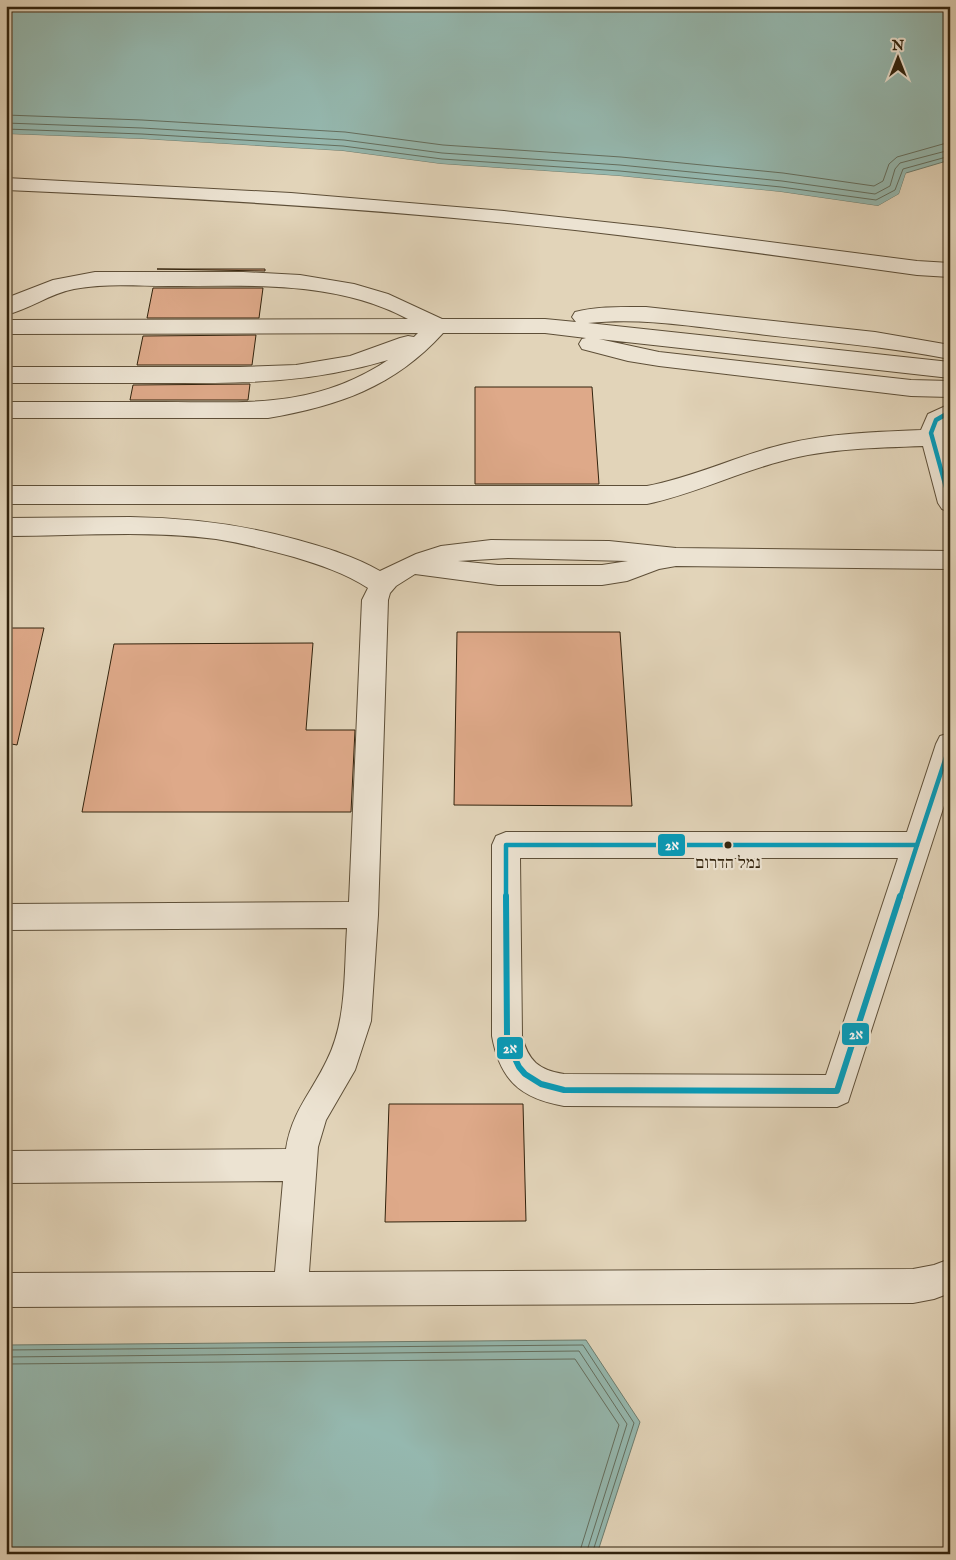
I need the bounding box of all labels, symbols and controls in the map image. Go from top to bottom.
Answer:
north arrow [874,32,924,82]
text: N [891,37,904,55]
line badge: 2א [657,833,686,857]
text: 2א [665,837,679,855]
marker: נמל הדרום [723,840,733,850]
place label: נמל הדרום [695,853,761,874]
line badge: 2א [841,1022,870,1046]
text: 2א [849,1026,863,1044]
line badge: 2א [496,1036,524,1060]
text: 2א [503,1040,517,1058]

